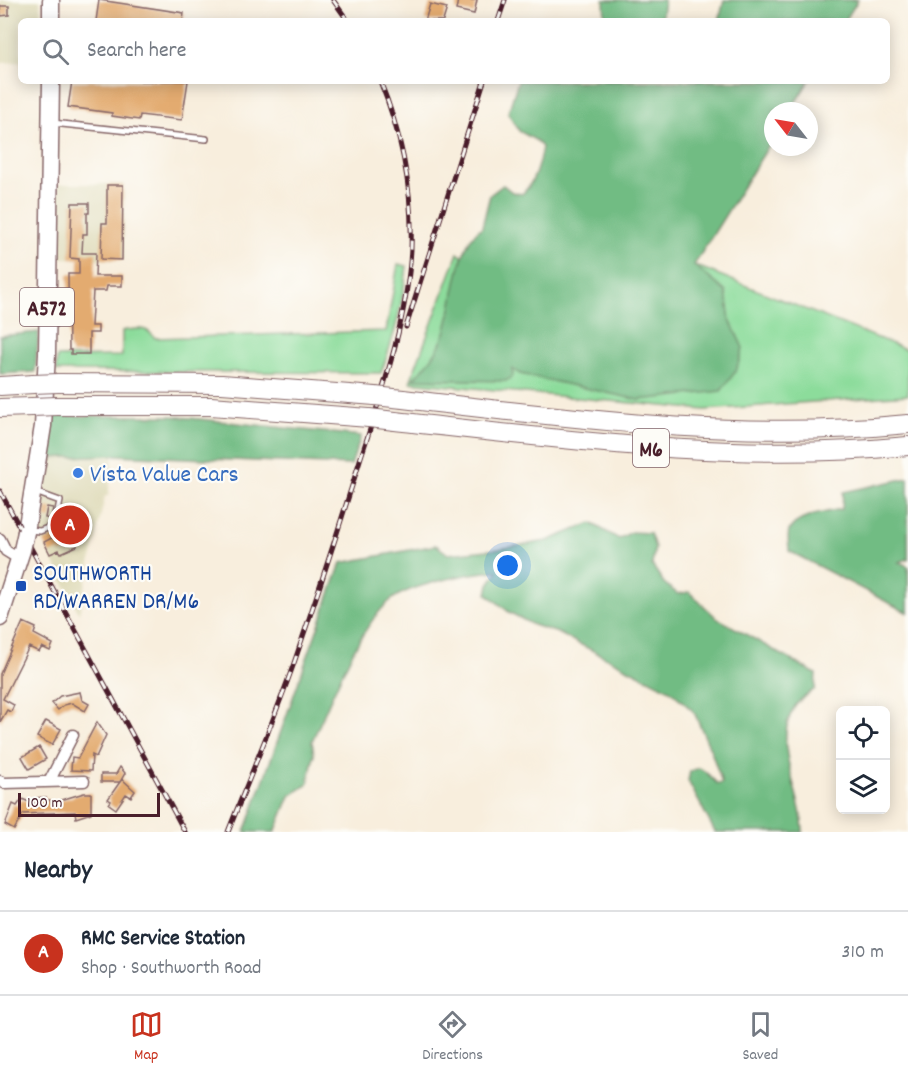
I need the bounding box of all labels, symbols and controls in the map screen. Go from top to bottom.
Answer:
search box [18,18,890,84]
icon: search [39,35,72,68]
text: Search here [87,36,186,67]
north arrow [764,102,818,156]
road number: A572 [20,288,74,326]
road number: M6 [633,429,669,467]
place label: Vista Value Cars [90,459,239,493]
marker: Vista Value Cars [71,466,85,480]
pin: A [50,502,90,548]
your location [493,551,522,580]
place label: SOUTHWORTH RD/WARREN DR/M6 [33,558,199,620]
marker: SOUTHWORTH RD/WARREN DR/M6 [14,579,28,593]
map controls [836,706,890,814]
button: locate [836,706,890,760]
button: layers [836,760,890,814]
scale bar [18,790,160,818]
text: 100 m [27,792,63,815]
text: Nearby [24,853,92,890]
text: RMC Service Station [81,924,245,955]
text: A [38,939,49,967]
text: 310 m [842,939,884,967]
text: Shop · Southworth Road [81,955,261,983]
tab: Map [130,1008,163,1067]
tab: Directions [422,1008,483,1067]
tab: Saved [742,1008,778,1067]

